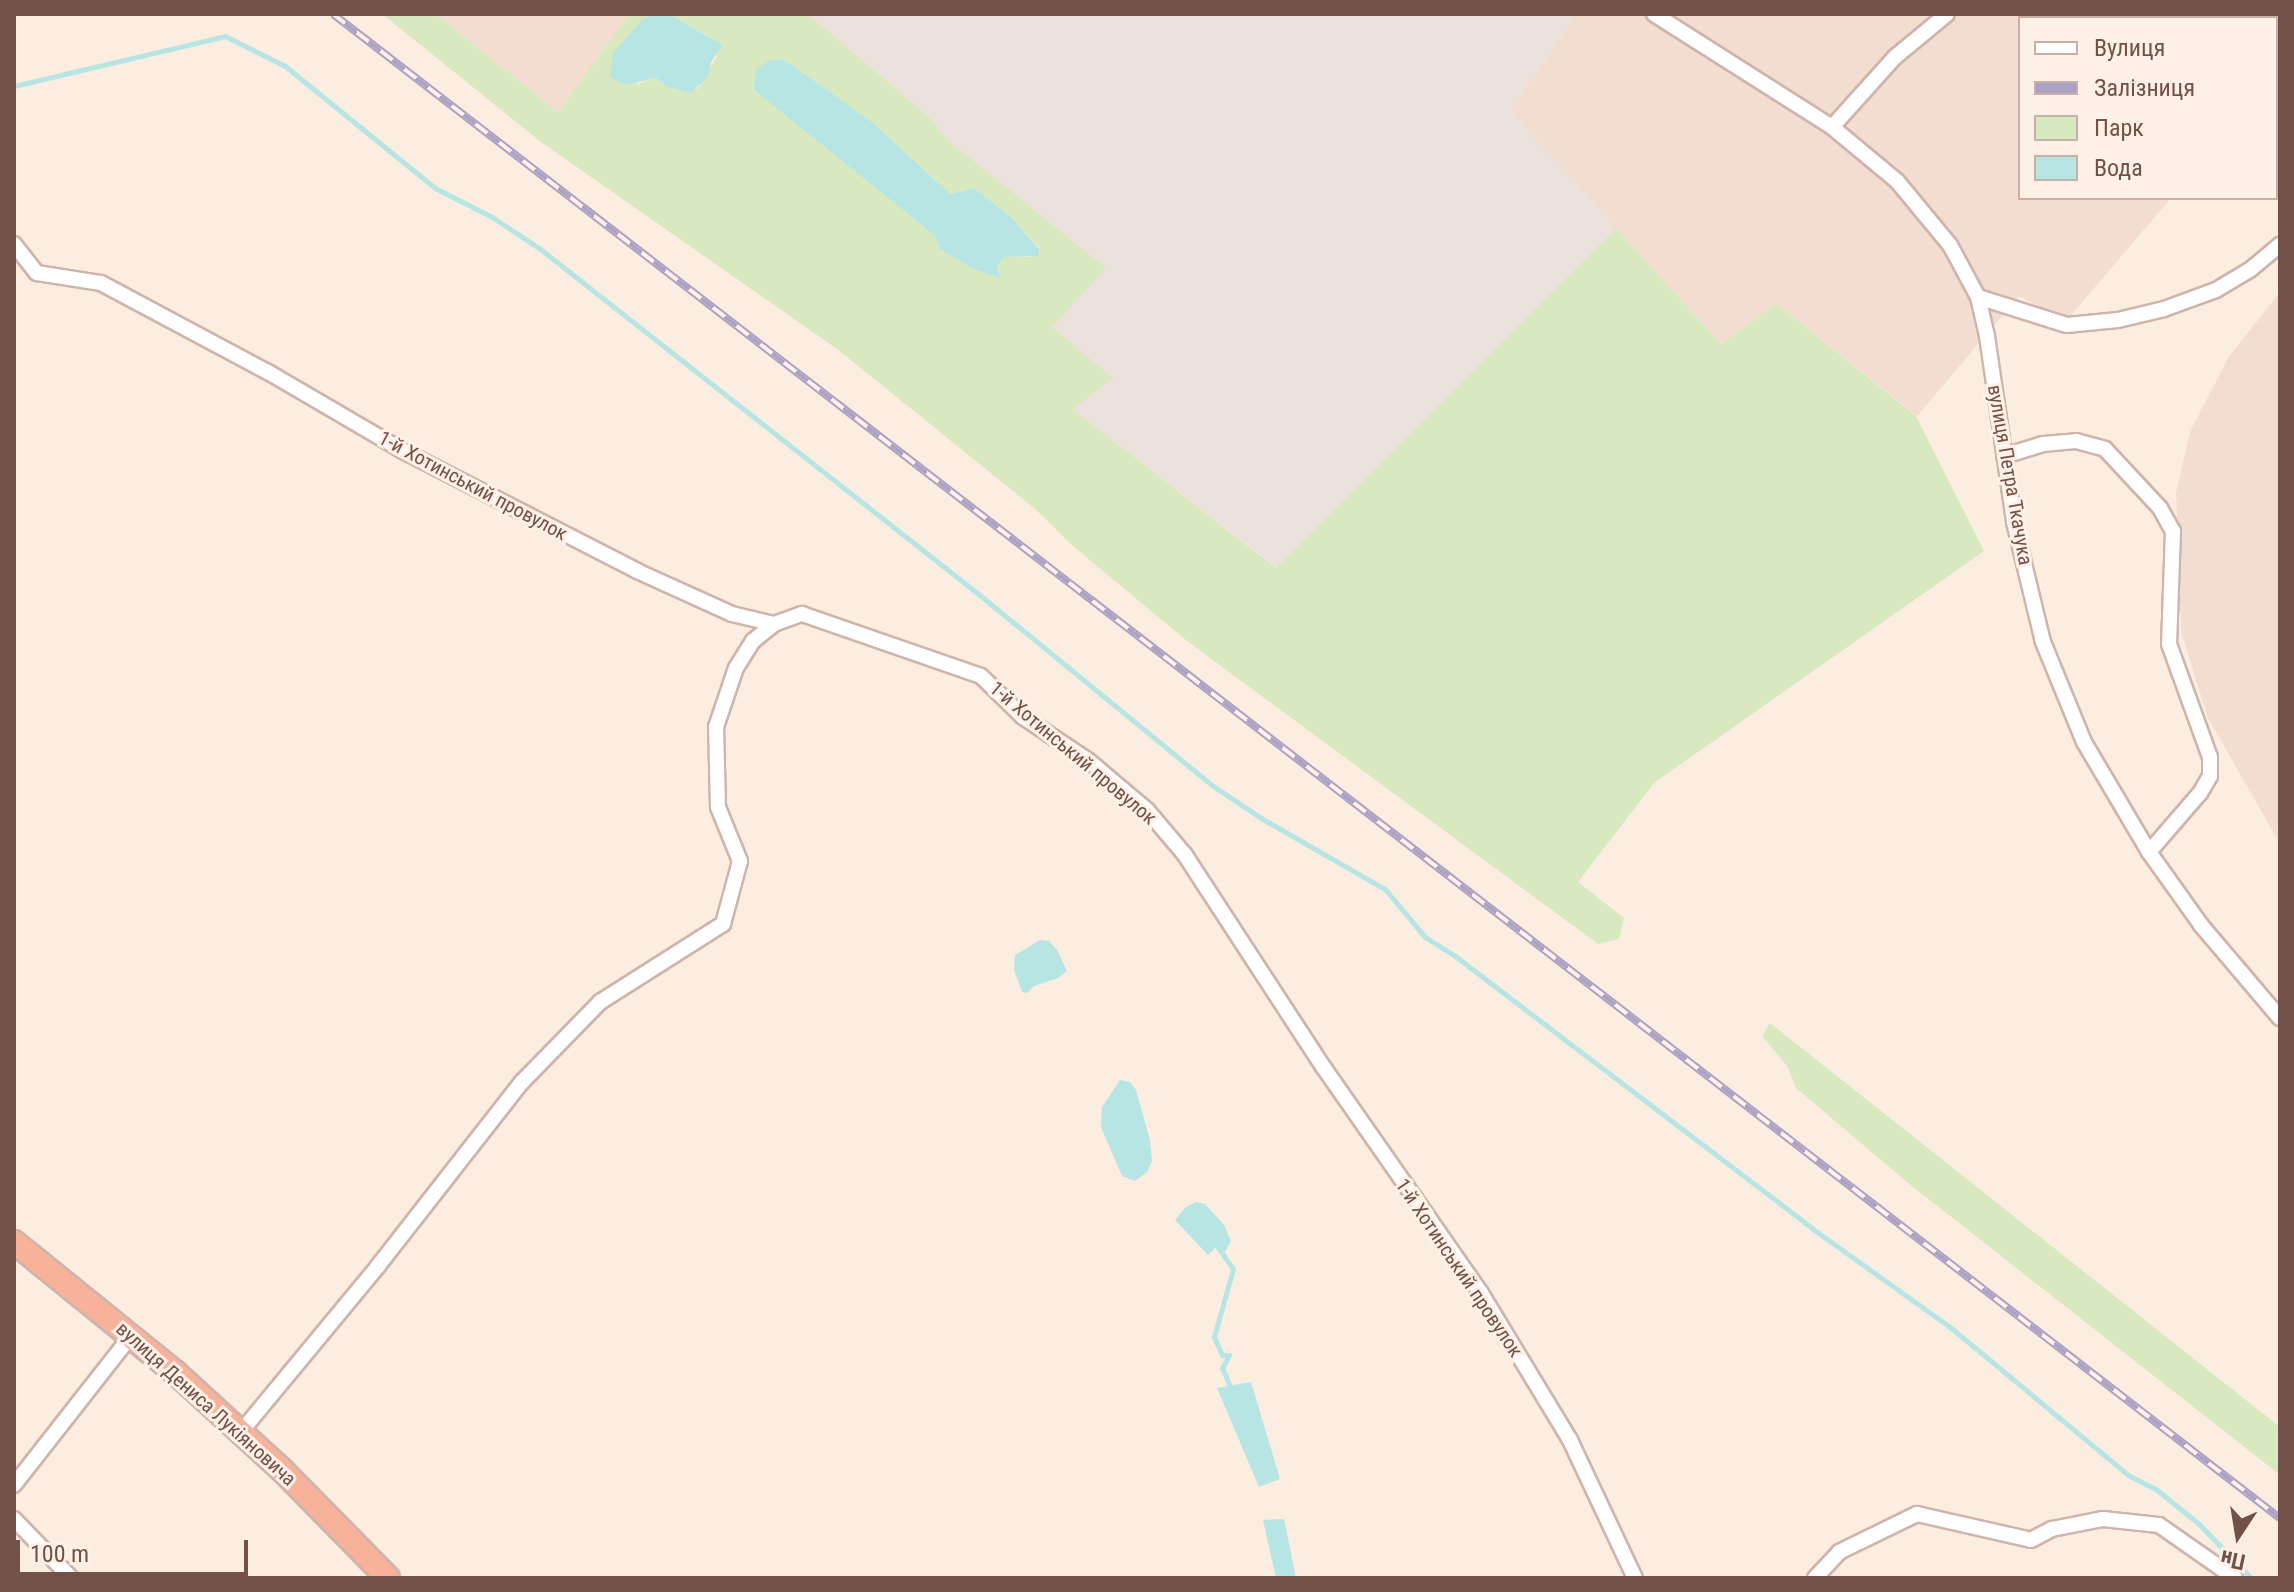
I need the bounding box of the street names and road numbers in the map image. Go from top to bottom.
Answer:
street label: вулиця Петра Ткачука [1982,383,2038,567]
street label: 1-й Хотинський провулок [375,426,571,546]
street label: 1-й Хотинський провулок [985,676,1161,830]
street label: 1-й Хотинський провулок [1390,1174,1528,1362]
street label: вулиця Дениса Лукіяновича [111,1317,301,1491]

